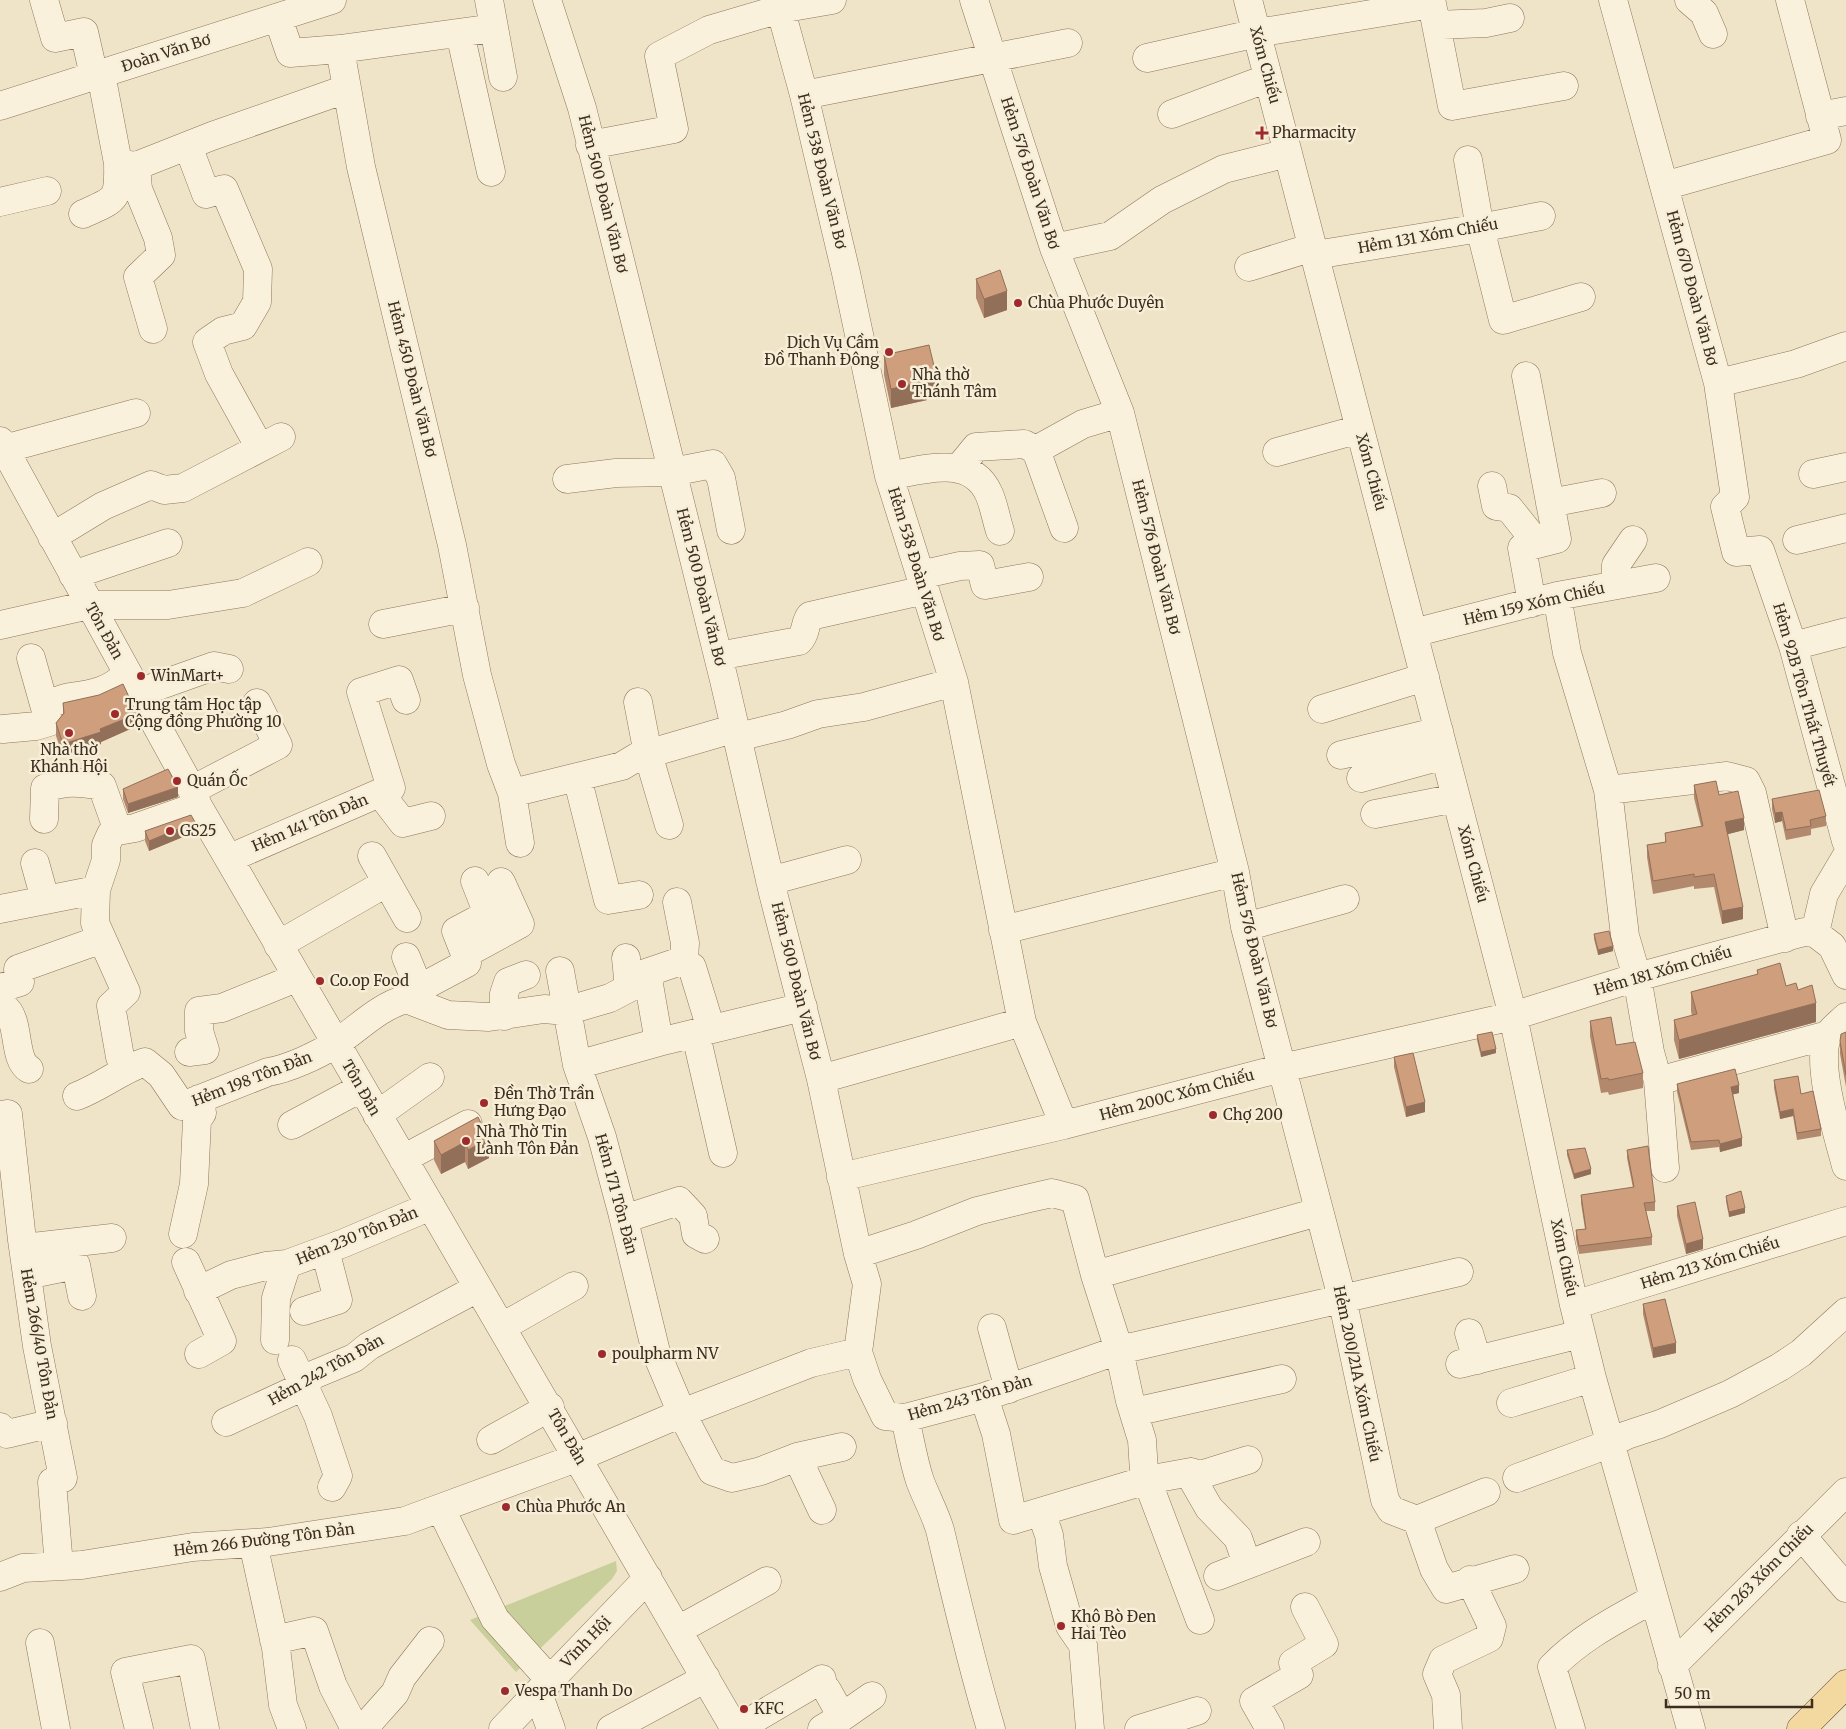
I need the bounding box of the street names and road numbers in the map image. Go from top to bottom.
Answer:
street label: Xóm Chiếu [1246,24,1286,106]
street label: Đoàn Văn Bơ [119,29,213,76]
street label: Hẻm 538 Đoàn Văn Bơ [794,91,851,251]
street label: Hẻm 576 Đoàn Văn Bơ [997,94,1064,252]
street label: Hẻm 500 Đoàn Văn Bơ [575,113,632,275]
street label: Hẻm 670 Đoàn Văn Bơ [1663,208,1722,368]
street label: Hẻm 131 Xóm Chiếu [1356,213,1500,257]
street label: Hẻm 450 Đoàn Văn Bơ [384,299,441,459]
street label: Xóm Chiếu [1352,431,1392,513]
street label: Hẻm 576 Đoàn Văn Bơ [1128,477,1185,637]
street label: Hẻm 538 Đoàn Văn Bơ [884,485,949,643]
street label: Hẻm 500 Đoàn Văn Bơ [673,506,730,668]
street label: Hẻm 159 Xóm Chiếu [1461,577,1606,629]
street label: Tôn Đản [81,599,128,662]
street label: Hẻm 92B Tôn Thất Thuyết [1769,600,1841,789]
street label: Hẻm 141 Tôn Đản [249,790,371,856]
street label: Xóm Chiếu [1454,823,1494,905]
street label: Hẻm 576 Đoàn Văn Bơ [1227,870,1282,1030]
street label: Hẻm 500 Đoàn Văn Bơ [768,900,825,1062]
street label: Hẻm 181 Xóm Chiếu [1591,941,1734,999]
street label: Hẻm 198 Tôn Đản [189,1047,315,1110]
street label: Tôn Đản [338,1056,385,1119]
street label: Hẻm 200C Xóm Chiếu [1097,1064,1256,1124]
street label: Hẻm 171 Tôn Đản [591,1131,642,1256]
street label: Hẻm 230 Tôn Đản [293,1202,421,1269]
street label: Xóm Chiếu [1547,1217,1583,1299]
street label: Hẻm 213 Xóm Chiếu [1638,1231,1782,1293]
street label: Hẻm 266/40 Tôn Đản [17,1267,62,1421]
street label: Hẻm 200/21A Xóm Chiếu [1330,1284,1386,1464]
street label: Hẻm 242 Tôn Đản [265,1330,387,1409]
street label: Hẻm 243 Tôn Đản [906,1371,1034,1424]
street label: Tôn Đản [544,1405,591,1468]
street label: Hẻm 266 Đường Tôn Đản [172,1519,356,1560]
street label: Hẻm 263 Xóm Chiếu [1700,1519,1817,1636]
street label: Vĩnh Hội [556,1612,615,1672]

